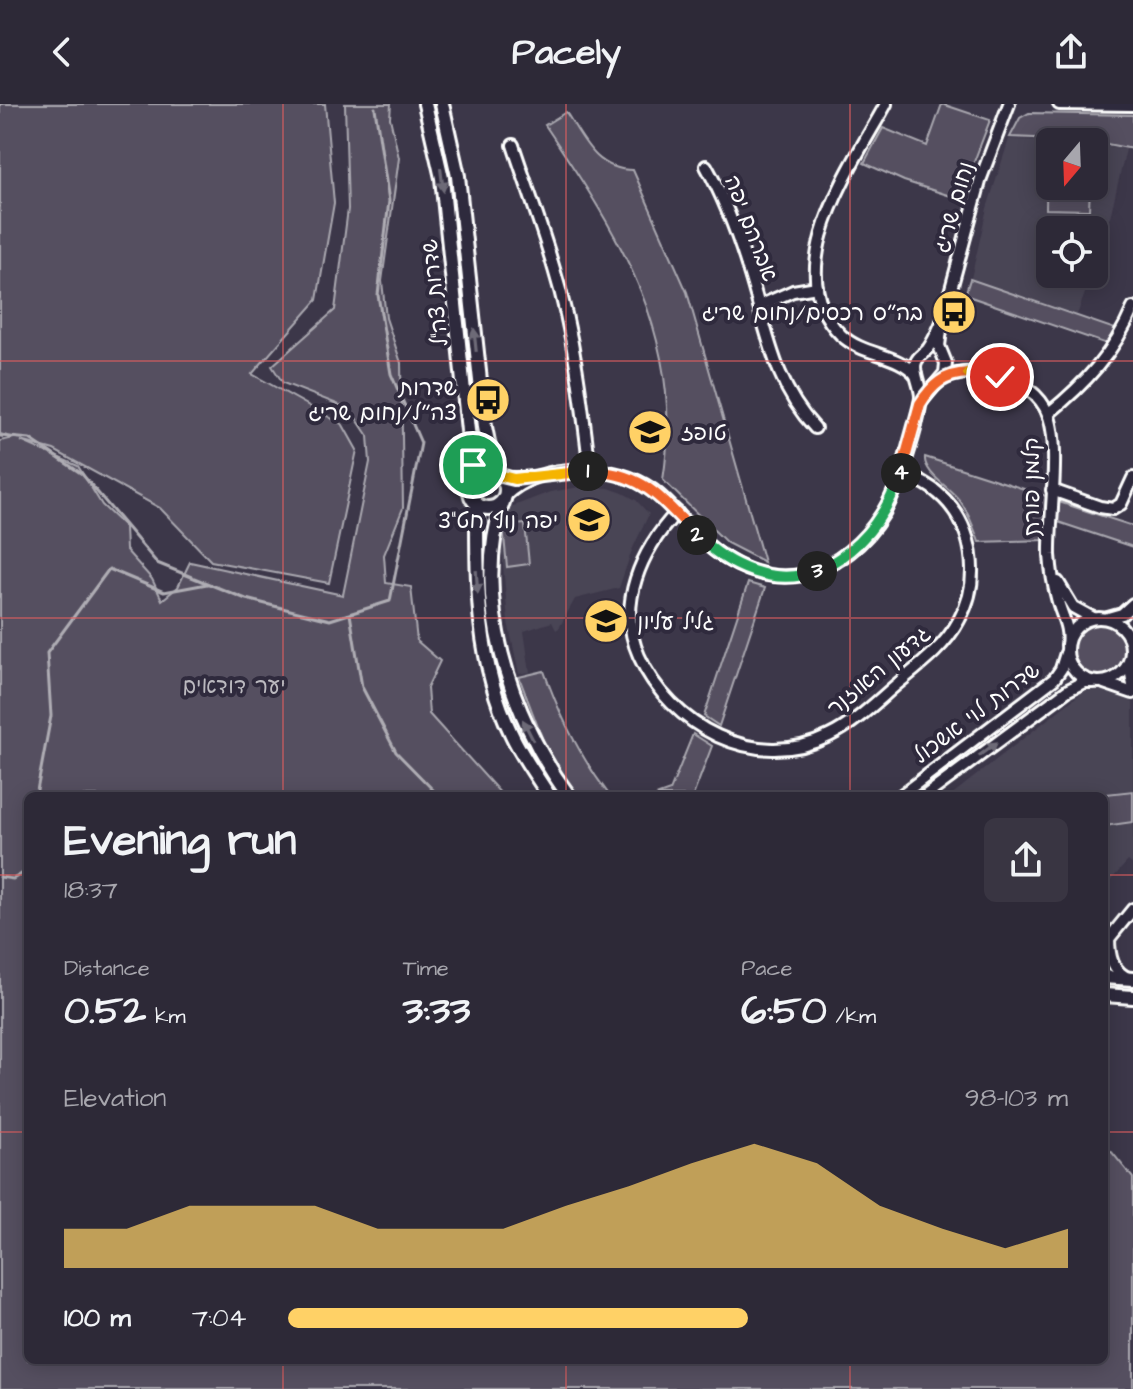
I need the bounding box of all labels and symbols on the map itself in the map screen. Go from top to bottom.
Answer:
north arrow [1036,128,1108,200]
street label: נחום שריג [927,158,982,257]
one-way arrow [436,168,449,193]
street label: אברהם יפה [716,171,785,286]
street label: שדרות צה"ל [414,238,457,348]
bus stop icon: בה״ס רכסים/נחום שריג [930,288,978,336]
place label: בה״ס רכסים/נחום שריג [702,298,923,329]
one-way arrow [469,327,482,352]
pin [966,343,1034,411]
place label: שדרות צה״ל/נחום שריג [308,373,457,429]
bus stop icon: שדרות צה״ל/נחום שריג [464,376,512,424]
school or university icon: טופז [626,408,674,456]
place label: טופז [681,418,727,449]
pin [439,431,507,499]
street label: קלמן פורת [1017,438,1048,537]
pin: 1 [568,451,608,491]
pin: 4 [881,453,921,493]
school or university icon: יפה נוף חט"צ [565,496,613,544]
place label: יפה נוף חט"צ [439,506,558,537]
pin: 2 [677,515,717,555]
pin: 3 [797,551,837,591]
one-way arrow [471,570,484,595]
school or university icon: גליל עליון [582,597,630,645]
place label: גליל עליון [637,607,714,638]
street label: גדעון האוזנר [821,619,937,724]
street label: שדרות לוי אשכול [907,655,1047,771]
park label: יער דודאים [182,671,286,702]
one-way arrow [522,718,535,741]
one-way arrow [978,742,998,758]

